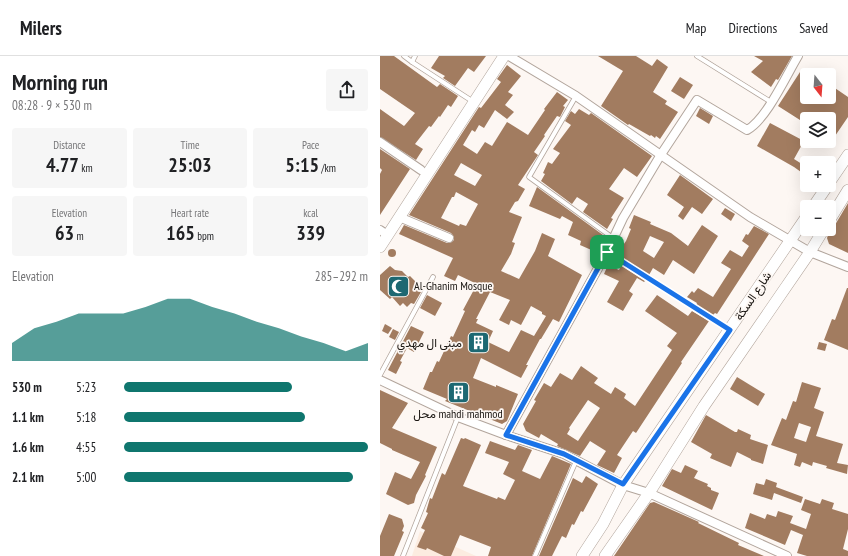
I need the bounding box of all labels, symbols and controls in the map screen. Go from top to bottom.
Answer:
text: Milers [20,16,62,40]
text: Map [686,19,706,37]
text: Directions [728,19,777,37]
text: Saved [799,19,828,37]
text: Morning run [12,68,108,96]
north arrow [800,68,836,104]
map controls [800,68,836,236]
button: share [326,69,368,111]
text: 08:28 · 9 × 530 m [12,97,92,114]
button: layers [800,112,836,148]
text: Distance [53,138,86,152]
text: Time [180,138,200,152]
text: Pace [302,138,319,152]
text: 4.77 [46,152,79,178]
text: 25:03 [168,152,212,178]
text: 5:15 [285,152,319,178]
button: + [800,156,836,192]
text: km [79,161,93,175]
text: /km [319,161,336,175]
button: − [800,200,836,236]
text: Elevation [52,206,87,220]
text: Heart rate [171,206,209,220]
text: kcal [303,206,318,220]
text: 63 [55,220,74,246]
text: 165 [166,220,195,246]
text: 339 [296,220,325,246]
text: m [74,229,84,243]
text: bpm [195,229,214,243]
pin [590,235,624,269]
icon: arrive [596,241,618,263]
text: Elevation [12,268,54,285]
text: 285–292 m [315,268,368,285]
street label: شارع السكة [731,269,776,324]
mosque icon: Al-Ghanim Mosque [386,273,412,299]
place label: Al-Ghanim Mosque [414,278,492,293]
building icon: مبنى ال مهدي [465,330,491,356]
place label: مبنى ال مهدي [397,335,462,353]
text: 530 m [12,379,42,396]
text: 5:23 [76,379,96,396]
building icon: محل mahdi mahmod [445,380,471,406]
place label: محل mahdi mahmod [413,406,503,422]
text: 1.1 km [12,409,44,426]
text: 5:18 [76,409,96,426]
text: 1.6 km [12,439,44,456]
text: 4:55 [76,439,96,456]
text: 2.1 km [12,469,44,486]
text: 5:00 [76,469,96,486]

